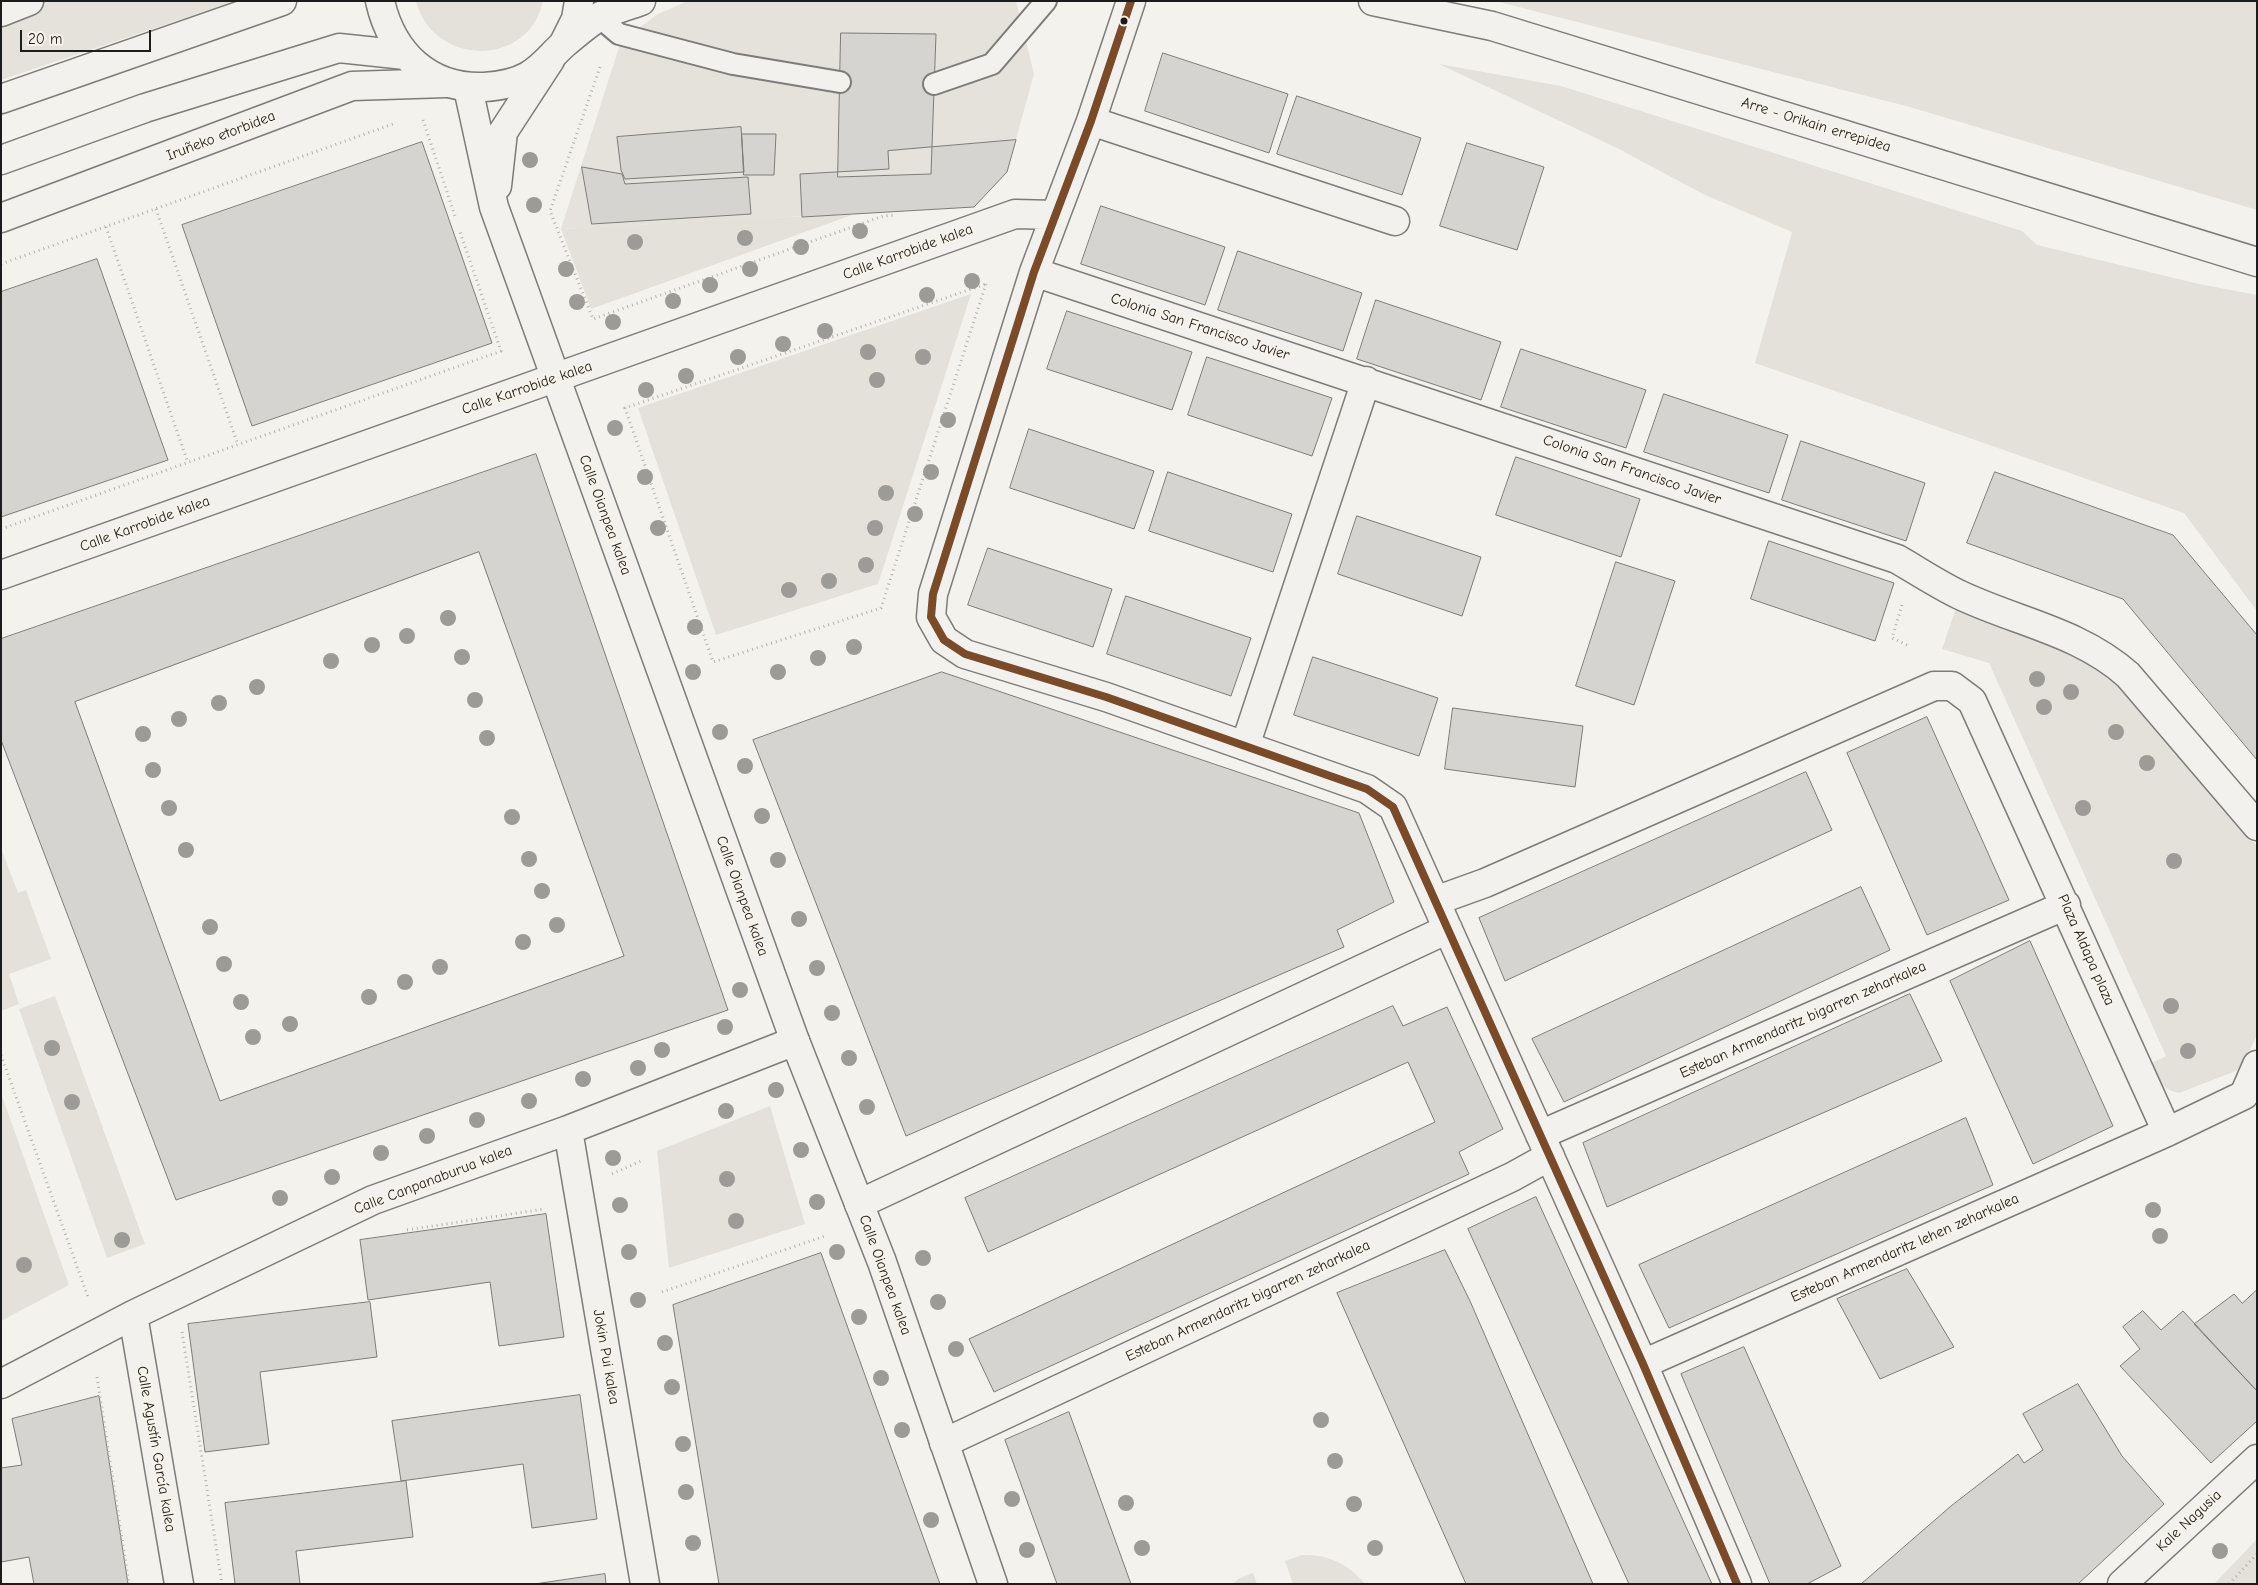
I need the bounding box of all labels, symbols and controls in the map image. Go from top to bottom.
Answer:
unlabelled marker [1119,16,1129,26]
scale bar [22,20,154,52]
text: 20 m [28,30,62,48]
street label: Arre - Orikain errepidea [1739,94,1893,156]
street label: Iruñeko etorbidea [164,107,278,165]
street label: Calle Karrobide kalea [841,220,975,284]
street label: Colonia San Francisco Javier [1108,290,1292,364]
street label: Calle Karrobide kalea [459,357,595,419]
street label: Colonia San Francisco Javier [1541,431,1723,509]
street label: Calle Oianpea kalea [575,452,635,578]
street label: Calle Karrobide kalea [78,492,212,556]
street label: Calle Oianpea kalea [712,833,772,959]
street label: Plaza Aldapa plaza [2053,892,2119,1008]
street label: Esteban Armendaritz bigarren zeharkalea [1677,957,1929,1083]
street label: Calle Canpanaburua kalea [351,1141,515,1219]
street label: Esteban Armendaritz lehen zeharkalea [1788,1189,2022,1307]
street label: Calle Oianpea kalea [855,1212,915,1338]
street label: Esteban Armendaritz bigarren zeharkalea [1123,1236,1373,1366]
street label: Jokin Pui kalea [589,1308,623,1406]
street label: Calle Agustín García kalea [133,1365,179,1533]
street label: Kale Nagusia [2153,1486,2225,1556]

